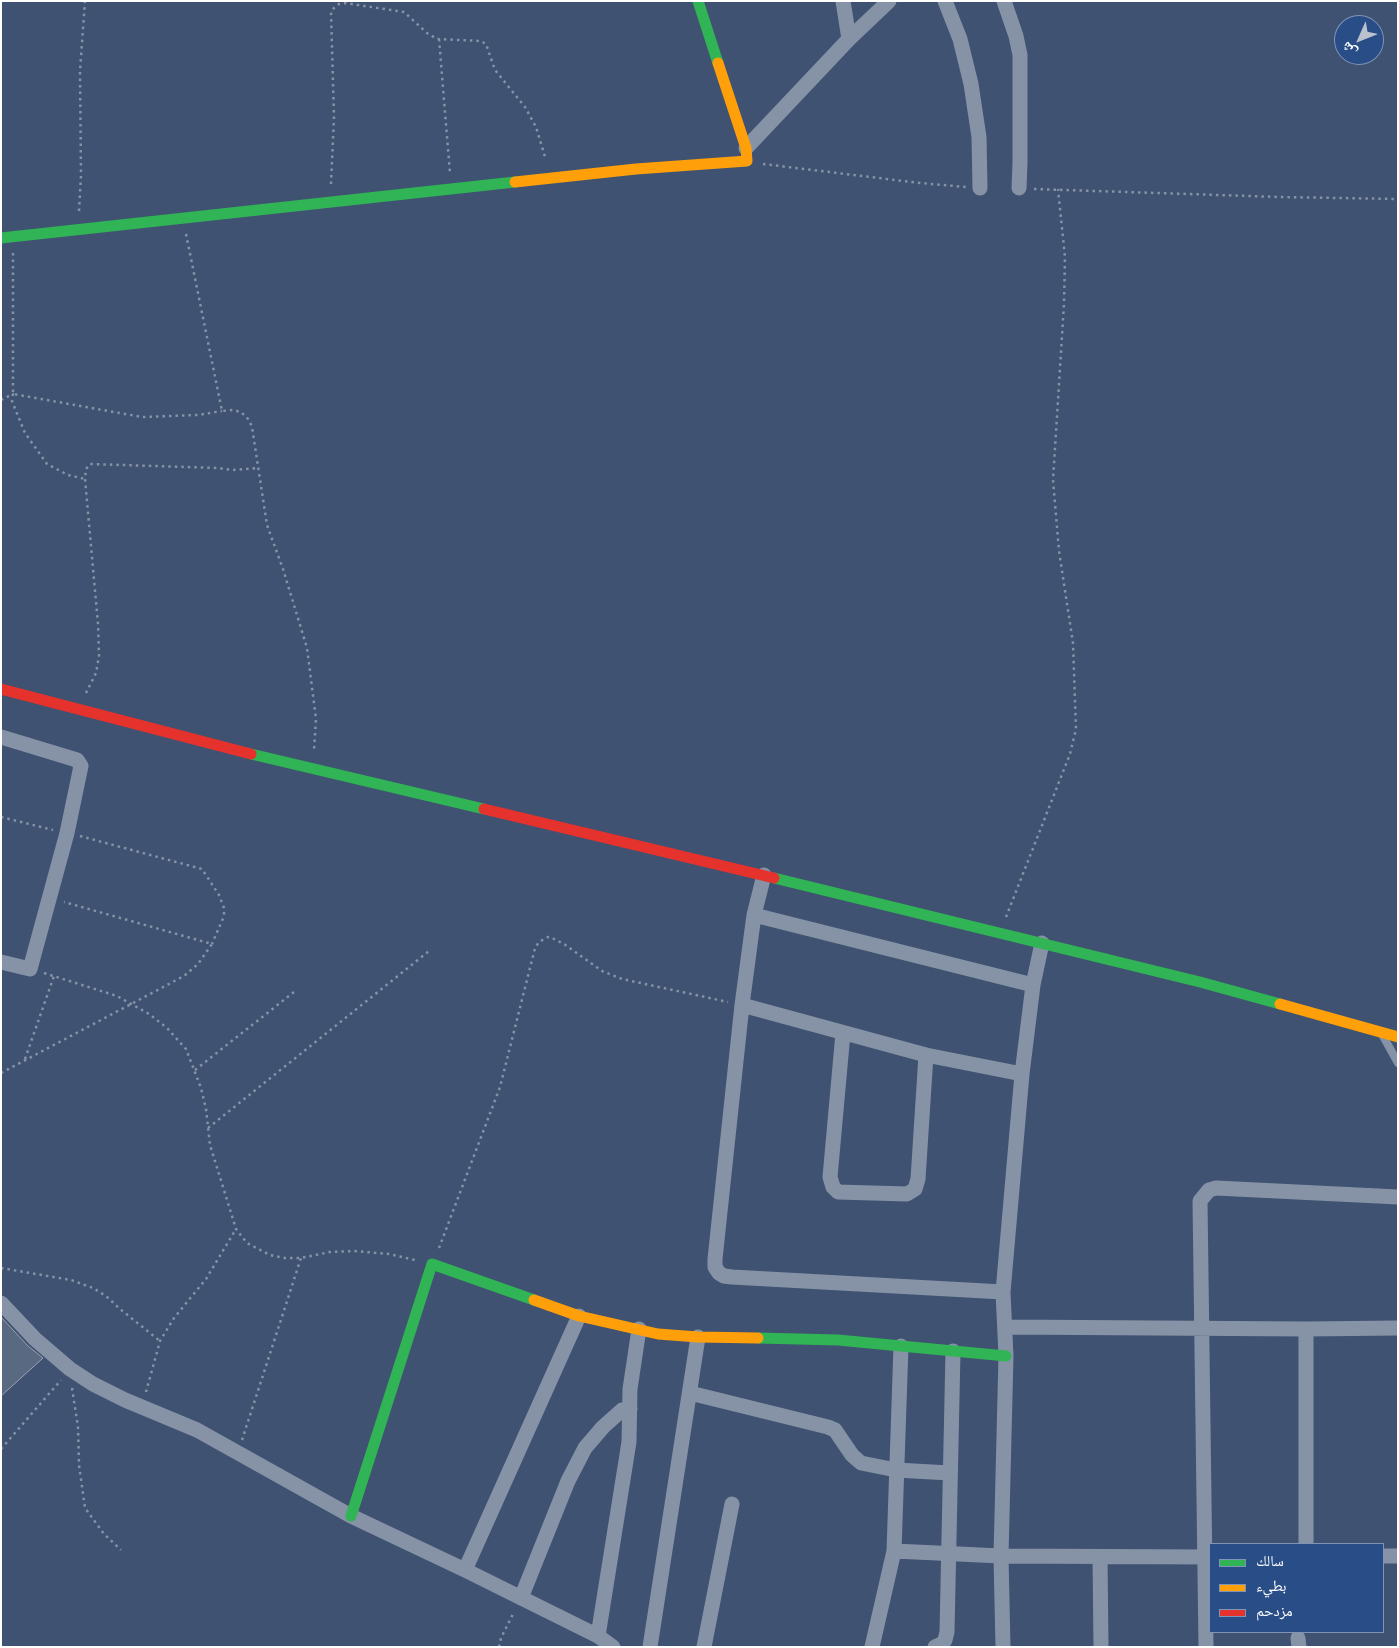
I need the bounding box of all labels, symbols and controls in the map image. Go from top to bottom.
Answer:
north arrow [1334,15,1384,65]
text: ش [1337,39,1360,61]
legend [1209,1543,1384,1633]
text: سالك [1256,1551,1284,1569]
text: بطيء [1256,1576,1286,1594]
text: مزدحم [1256,1601,1293,1619]

